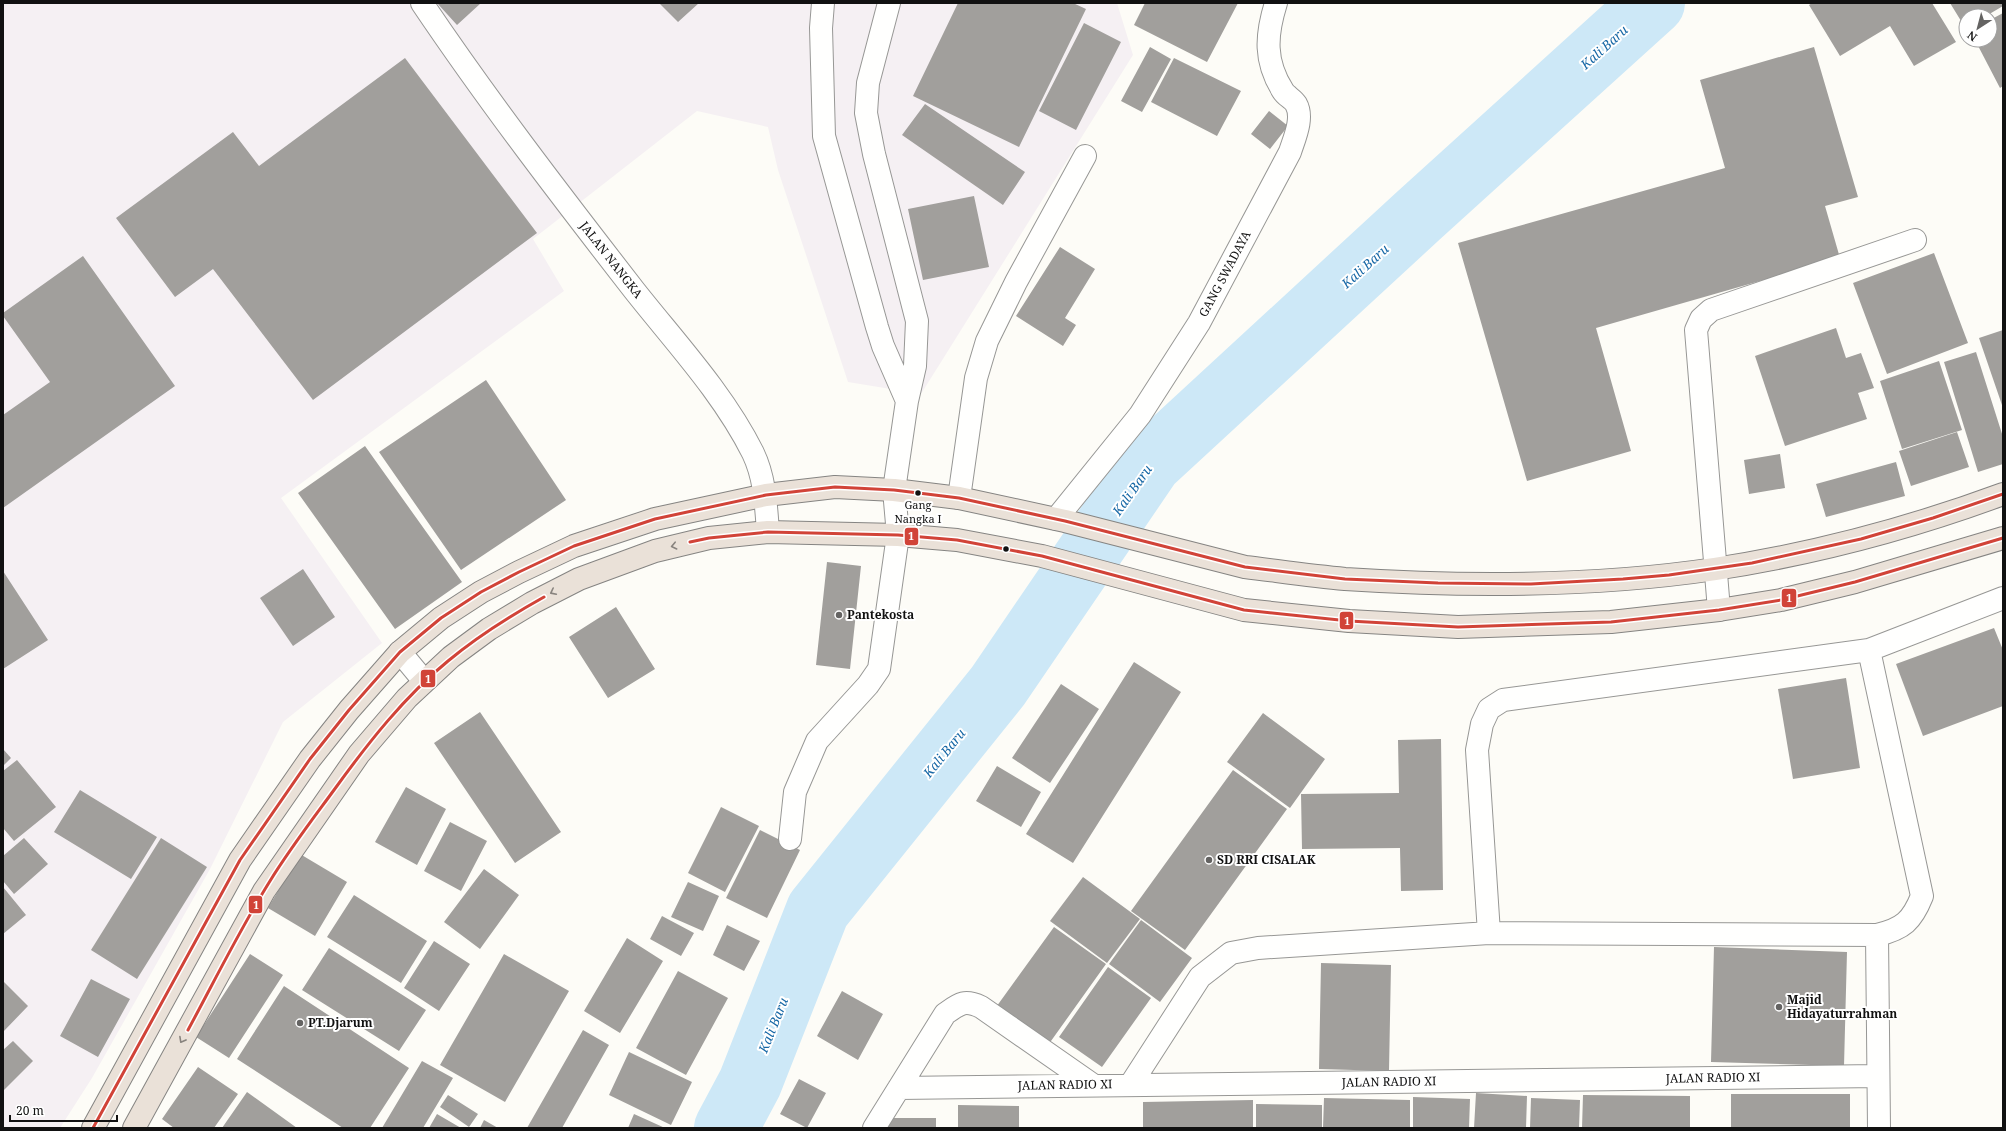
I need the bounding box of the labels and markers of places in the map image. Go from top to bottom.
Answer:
marker: Gang Nangka I [913,488,923,498]
place label: Gang Nangka I [894,497,942,526]
unlabelled marker [1001,544,1011,554]
place label: Pantekosta [847,606,914,623]
marker: Pantekosta [834,610,844,620]
place label: SD RRI CISALAK [1217,851,1316,868]
marker: SD RRI CISALAK [1204,855,1214,865]
place label: Majid Hidayaturrahman [1787,991,1897,1022]
marker: Majid Hidayaturrahman [1774,1002,1784,1012]
place label: PT.Djarum [308,1014,373,1031]
marker: PT.Djarum [295,1018,305,1028]

